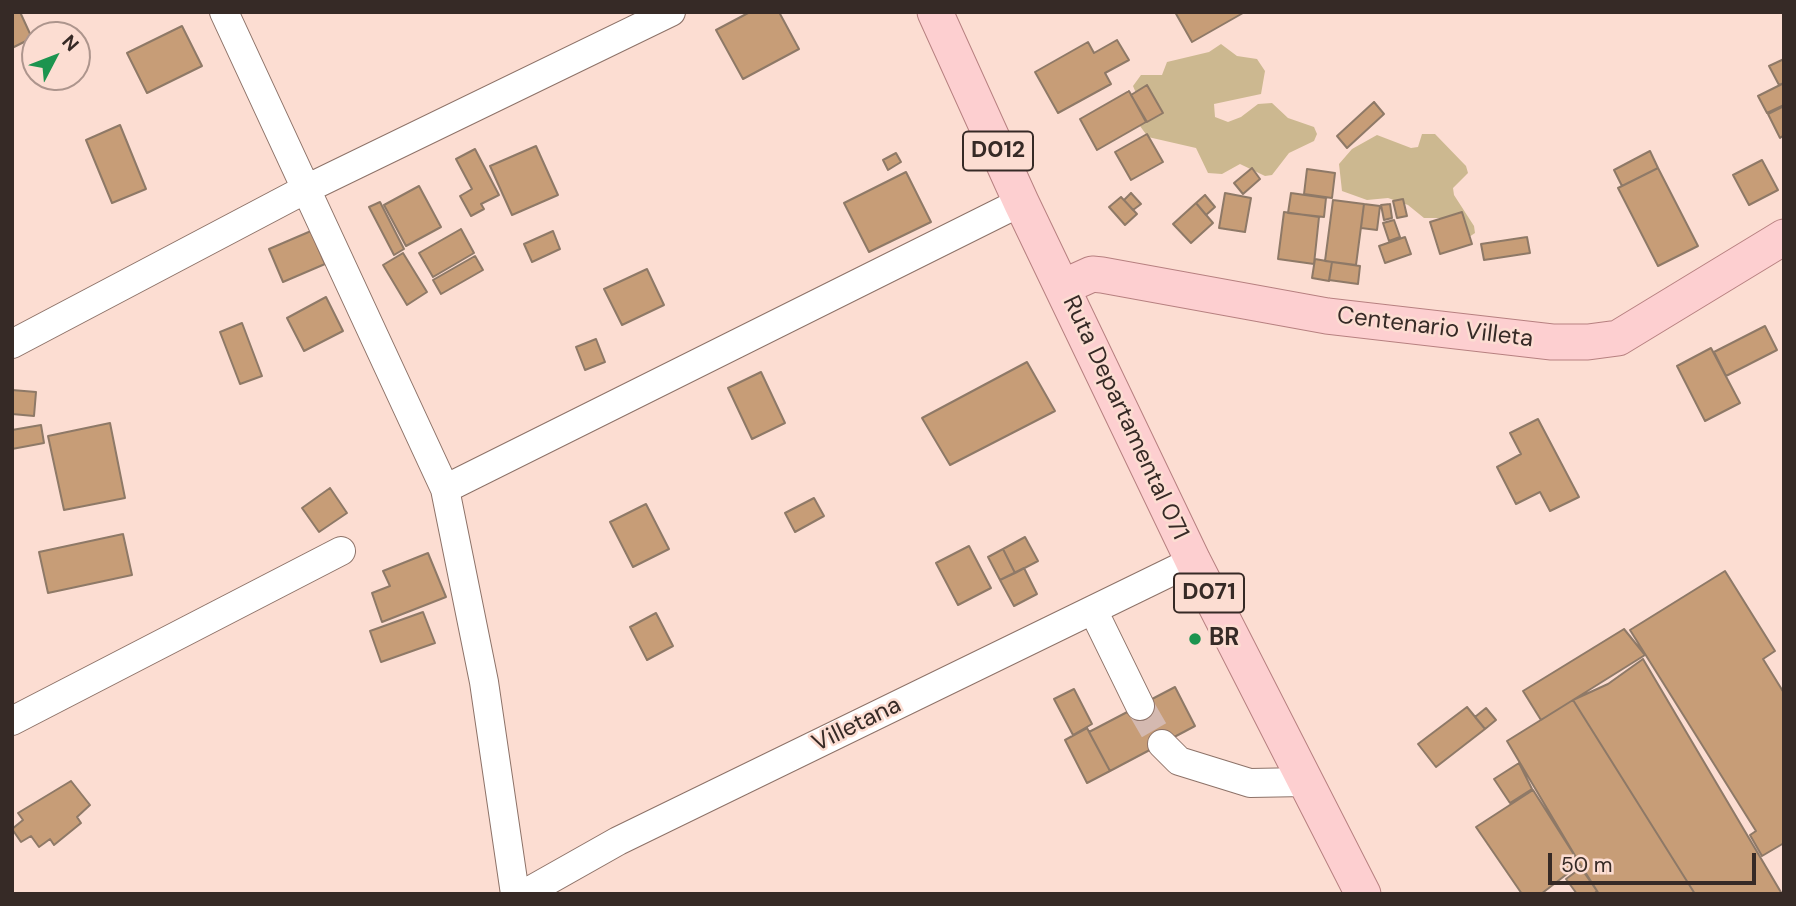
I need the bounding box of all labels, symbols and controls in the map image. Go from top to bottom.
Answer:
north arrow [21,21,91,91]
text: N [57,29,84,56]
road number: D012 [963,132,1033,170]
street label: Ruta Departamental 071 [1056,291,1194,545]
street label: Centenario Villeta [1335,302,1535,354]
road number: D071 [1174,573,1244,612]
place label: BR [1209,625,1239,653]
marker: BR [1187,631,1203,647]
street label: Villetana [808,691,906,759]
scale bar [1551,839,1759,883]
text: 50 m [1561,851,1612,879]

